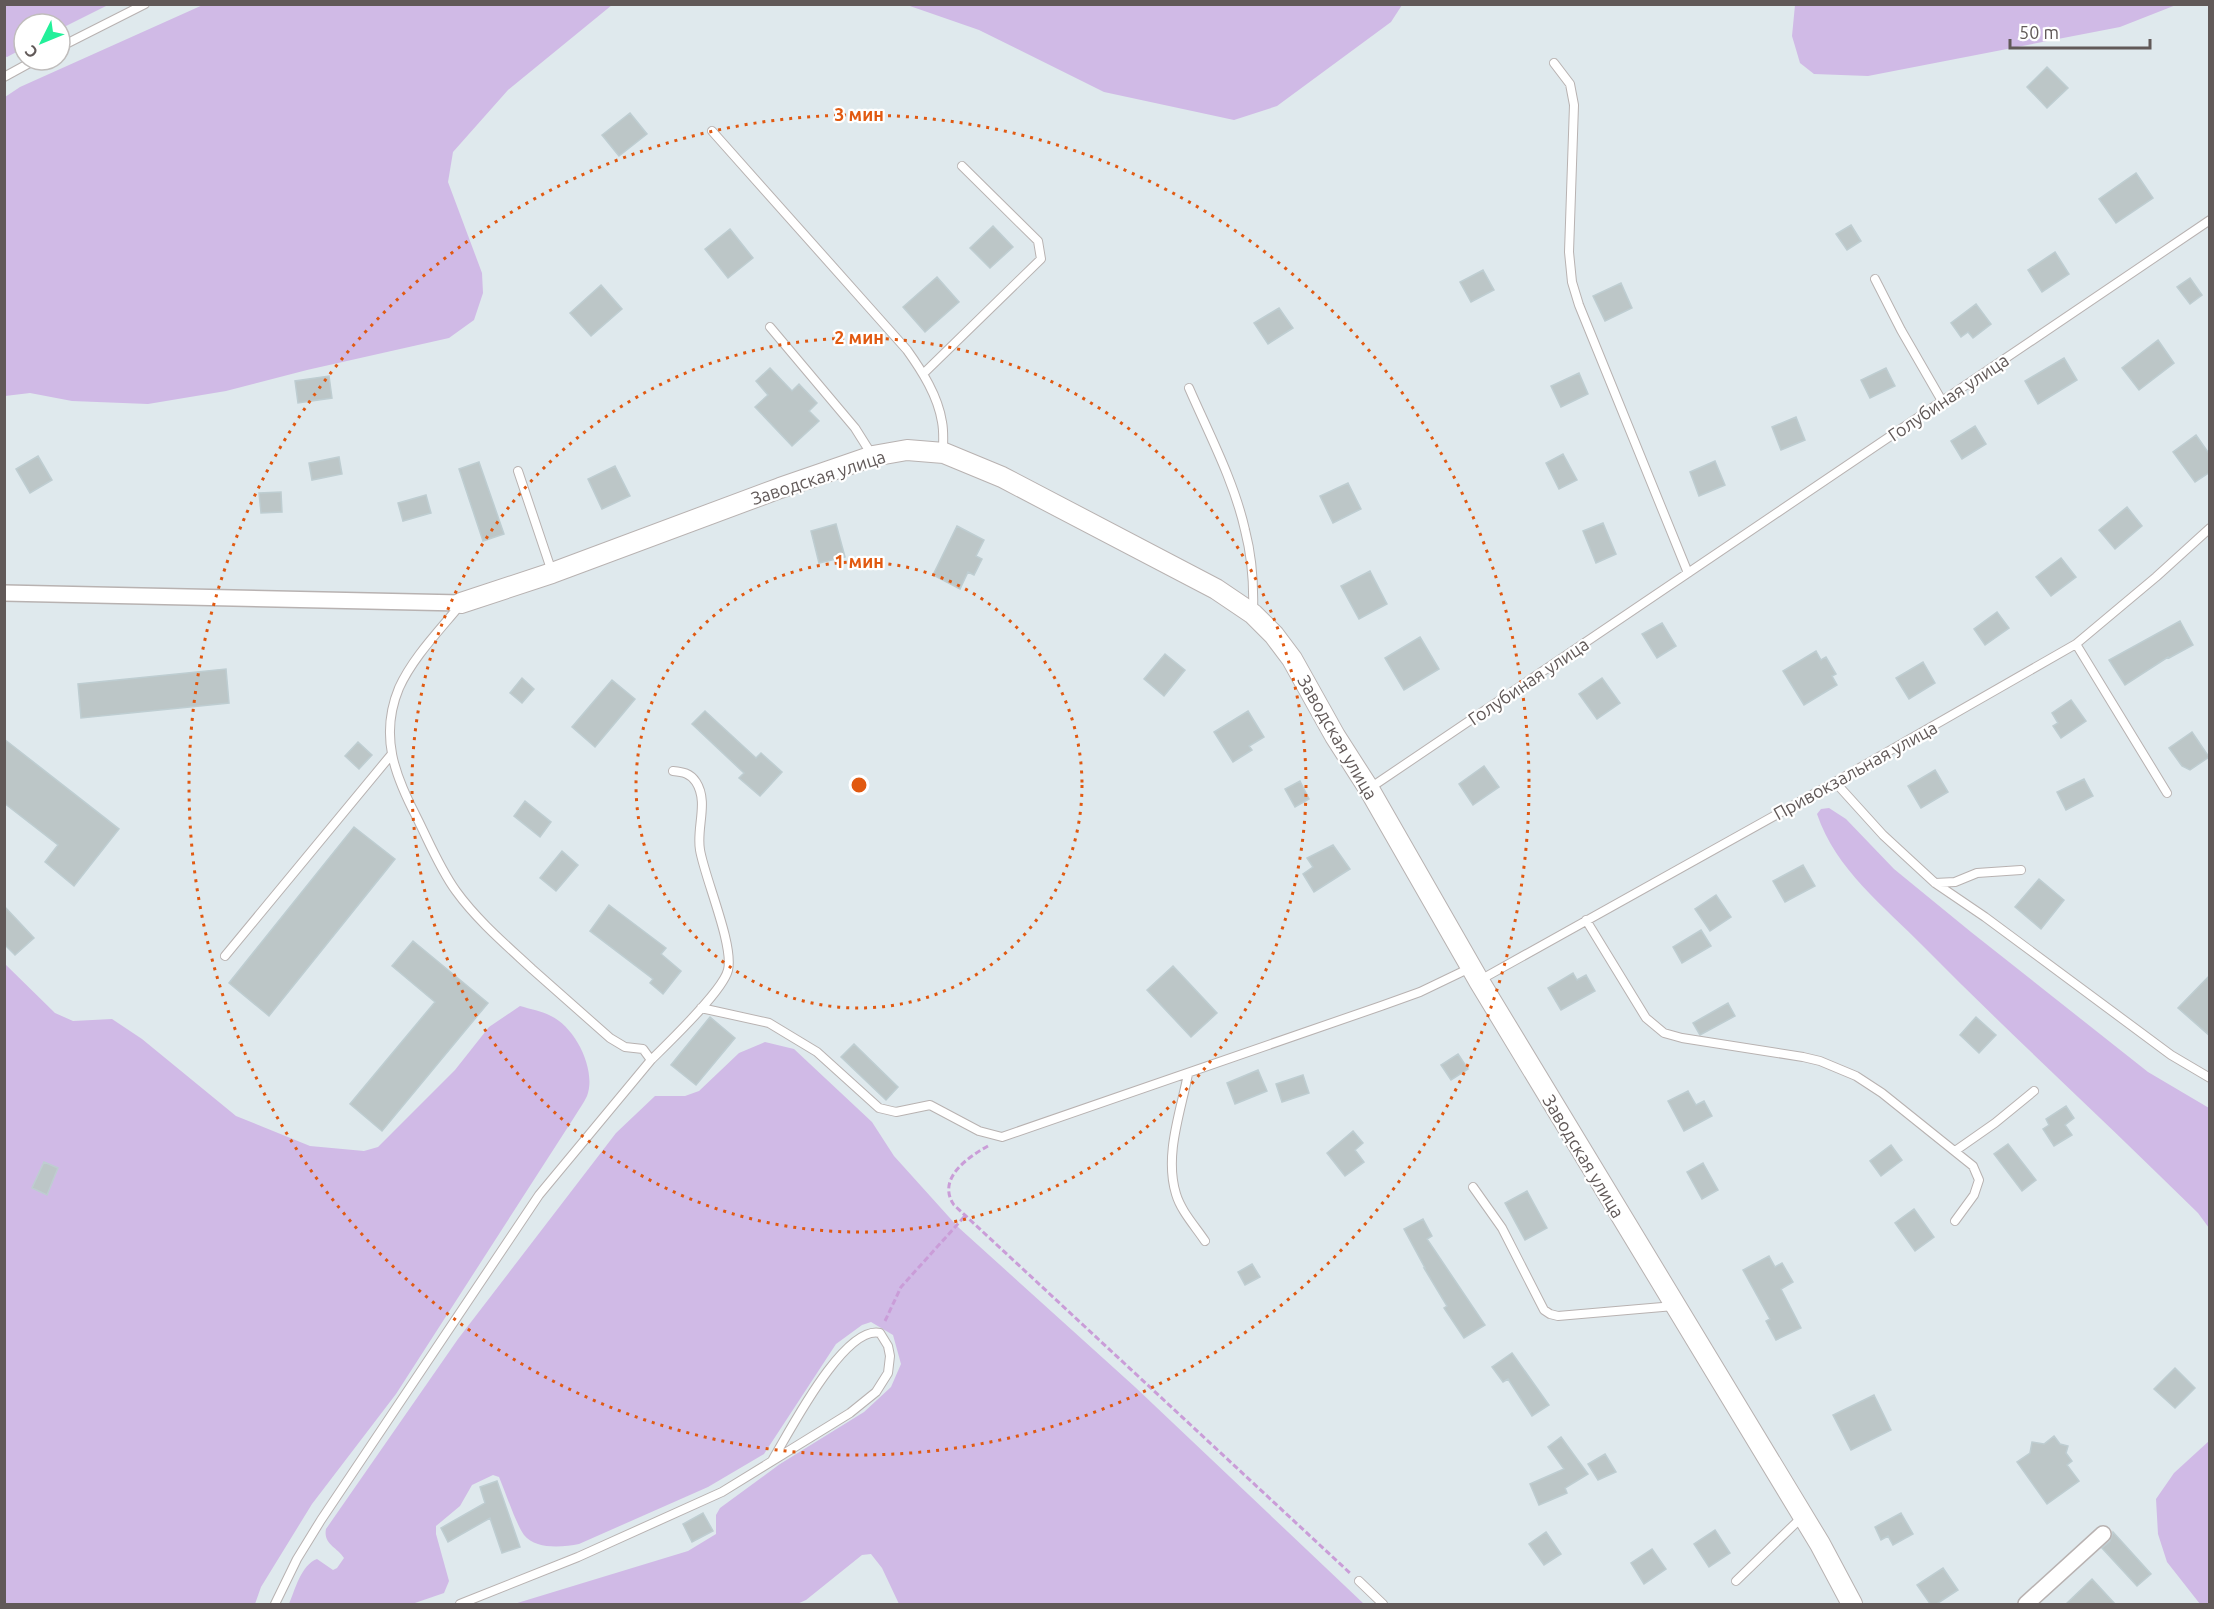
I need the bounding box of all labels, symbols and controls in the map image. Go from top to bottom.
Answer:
north arrow [12,12,72,72]
scale bar [2010,12,2150,50]
text: 50 m [2019,22,2059,42]
text: С [21,42,41,62]
text: 3 мин [834,104,884,124]
text: 2 мин [834,327,884,347]
street label: Голубиная улица [1884,349,2012,445]
street label: Заводская улица [748,446,888,508]
text: 1 мин [834,551,884,571]
street label: Голубиная улица [1464,633,1592,729]
street label: Заводская улица [1294,671,1382,803]
street label: Привокзальная улица [1770,717,1940,823]
centre of rings [849,775,869,795]
street label: Заводская улица [1539,1091,1629,1221]

